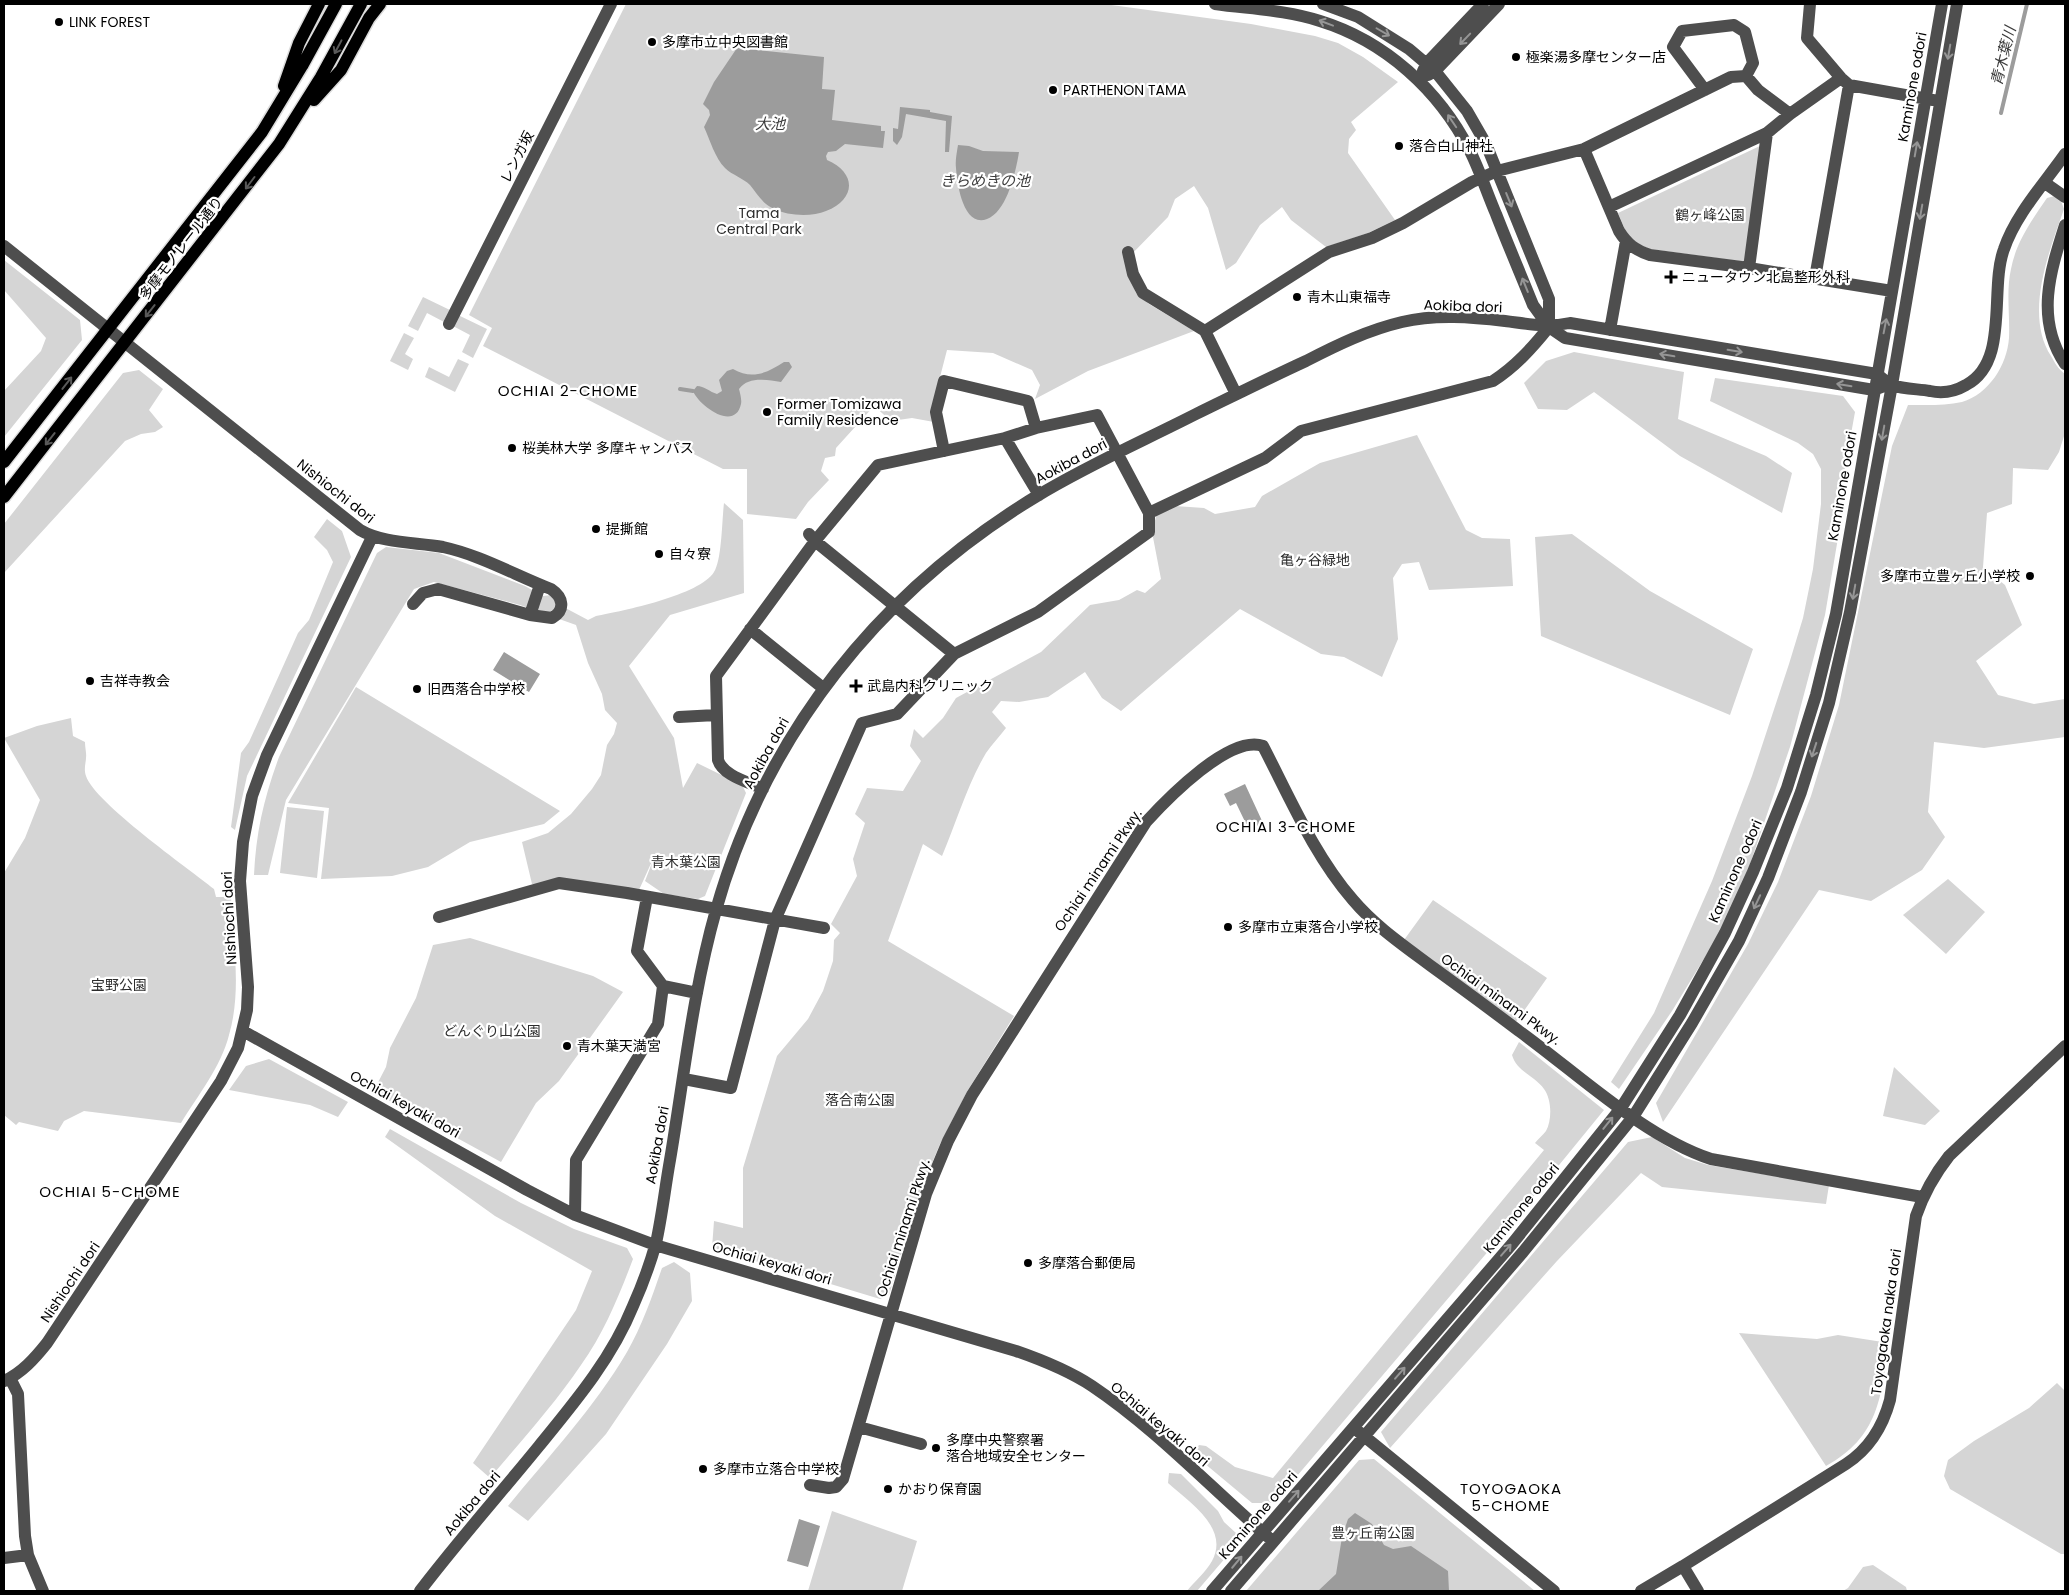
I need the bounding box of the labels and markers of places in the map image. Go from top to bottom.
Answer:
place label: LINK FOREST [69,12,150,32]
marker: LINK FOREST [53,16,65,28]
place label: 多摩市立中央図書館 [662,32,788,52]
marker: 多摩市立中央図書館 [646,36,658,48]
place label: 極楽湯多摩センター店 [1526,47,1666,67]
marker: 極楽湯多摩センター店 [1510,51,1522,63]
place label: PARTHENON TAMA [1063,80,1186,100]
marker: PARTHENON TAMA [1047,84,1059,96]
place label: 落合白山神社 [1409,136,1493,156]
marker: 落合白山神社 [1393,140,1405,152]
place label: ニュータウン北島整形外科 [1682,267,1850,287]
marker: ニュータウン北島整形外科 [1664,270,1678,284]
place label: 青木山東福寺 [1307,287,1391,307]
marker: 青木山東福寺 [1291,291,1303,303]
place label: Former Tomizawa Family Residence [777,394,901,430]
marker: Former Tomizawa Family Residence [761,406,773,418]
place label: 桜美林大学 多摩キャンパス [522,438,694,458]
marker: 桜美林大学 多摩キャンパス [506,442,518,454]
place label: 提撕館 [606,519,648,539]
marker: 提撕館 [590,523,602,535]
place label: 自々寮 [669,544,711,564]
marker: 自々寮 [653,548,665,560]
place label: 多摩市立豊ヶ丘小学校 [1880,566,2020,586]
marker: 多摩市立豊ヶ丘小学校 [2024,570,2036,582]
place label: 吉祥寺教会 [100,671,170,691]
marker: 吉祥寺教会 [84,675,96,687]
place label: 武島内科クリニック [867,676,993,696]
place label: 旧西落合中学校 [427,679,525,699]
marker: 武島内科クリニック [849,679,863,693]
marker: 旧西落合中学校 [411,683,423,695]
place label: 多摩市立東落合小学校 [1238,917,1378,937]
marker: 多摩市立東落合小学校 [1222,921,1234,933]
place label: 青木葉天満宮 [577,1036,661,1056]
marker: 青木葉天満宮 [561,1040,573,1052]
place label: 多摩落合郵便局 [1038,1253,1136,1273]
marker: 多摩落合郵便局 [1022,1257,1034,1269]
place label: 多摩中央警察署 落合地域安全センター [946,1430,1086,1466]
marker: 多摩中央警察署 落合地域安全センター [930,1442,942,1454]
place label: 多摩市立落合中学校 [713,1459,839,1479]
marker: 多摩市立落合中学校 [697,1463,709,1475]
place label: かおり保育園 [898,1479,982,1499]
marker: かおり保育園 [882,1483,894,1495]

